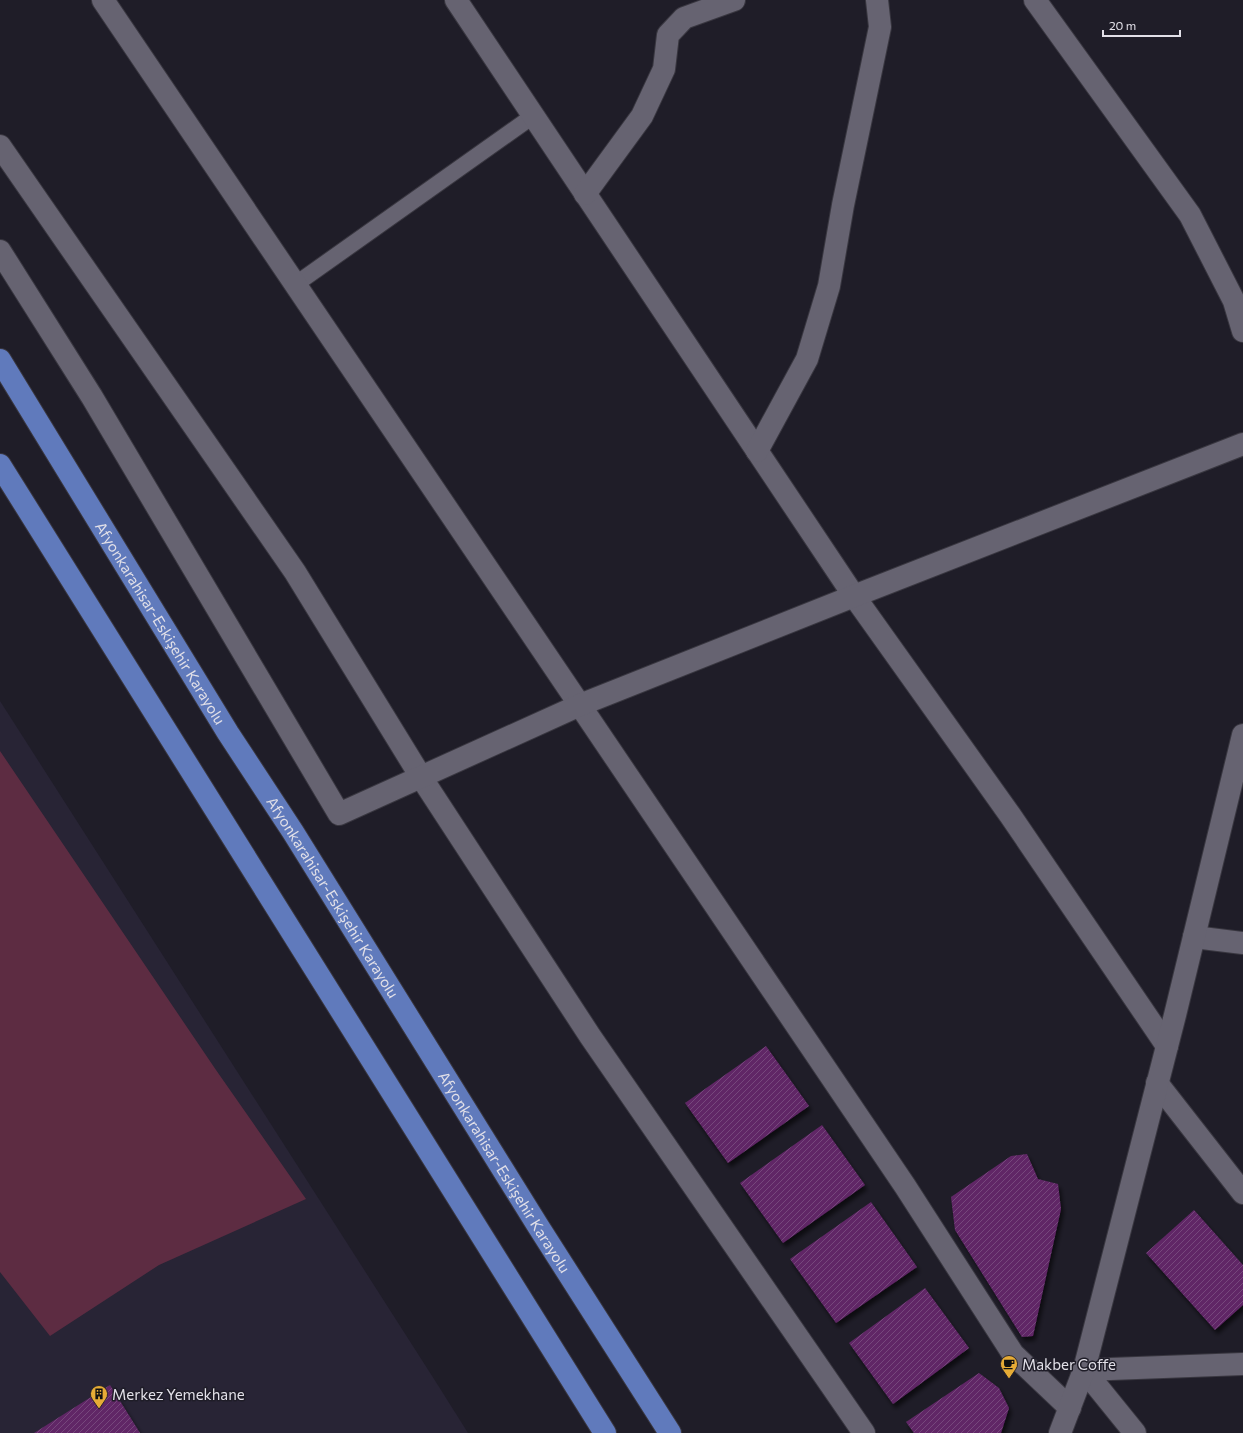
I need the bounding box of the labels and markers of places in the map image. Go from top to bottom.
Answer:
cafe icon: Makber Coffe [999,1354,1019,1379]
place label: Makber Coffe [1022,1355,1116,1373]
building icon: Merkez Yemekhane [89,1384,109,1409]
place label: Merkez Yemekhane [112,1385,245,1403]

